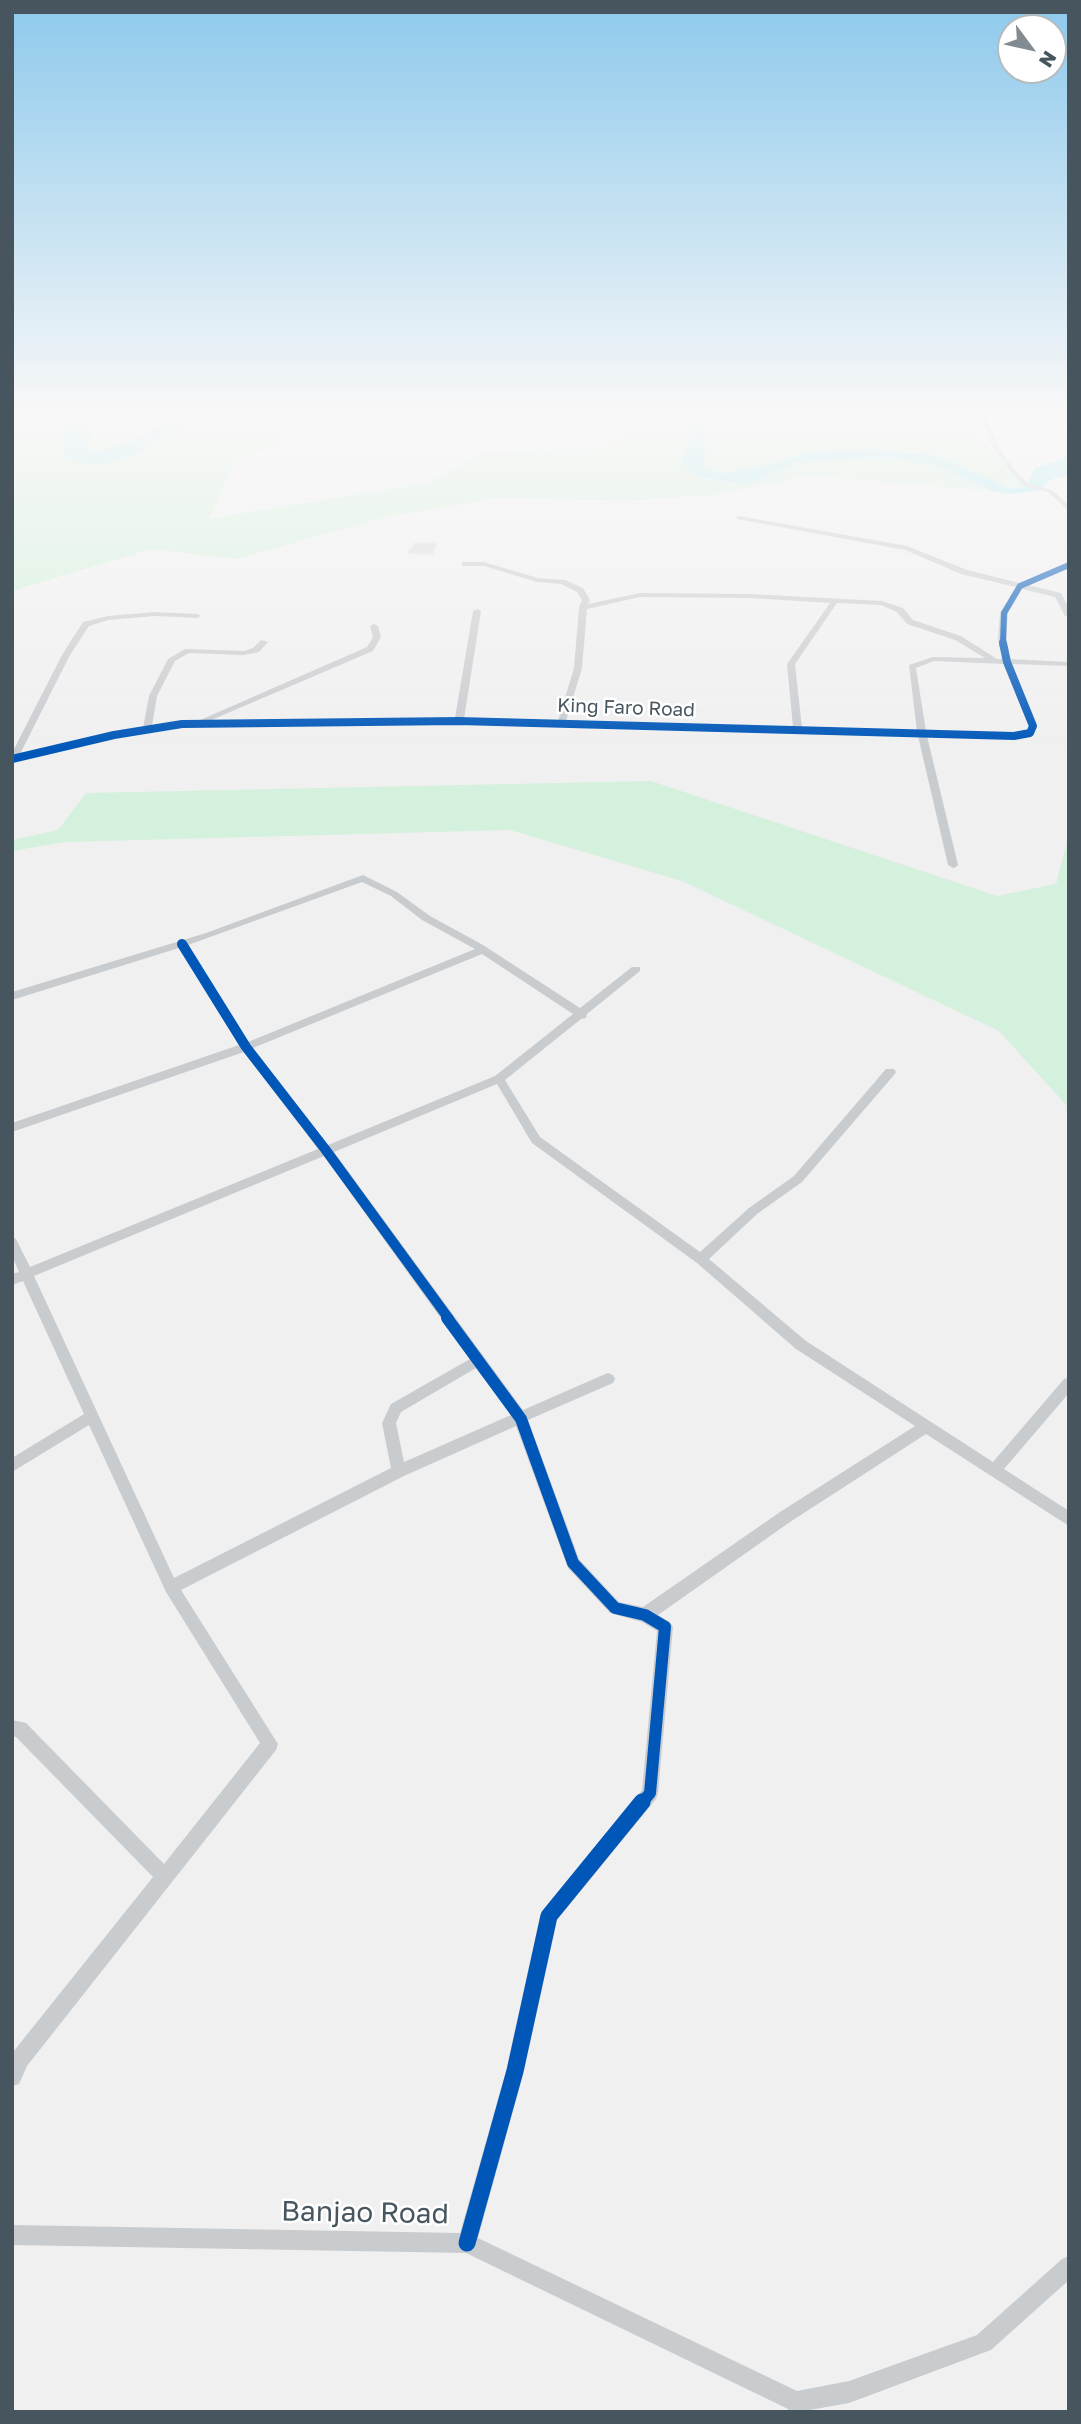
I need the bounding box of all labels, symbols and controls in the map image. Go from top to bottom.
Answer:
north arrow [997,14,1067,84]
text: N [1035,47,1062,72]
street label: King Faro Road [557,694,695,722]
street label: Banjao Road [281,2195,449,2231]

